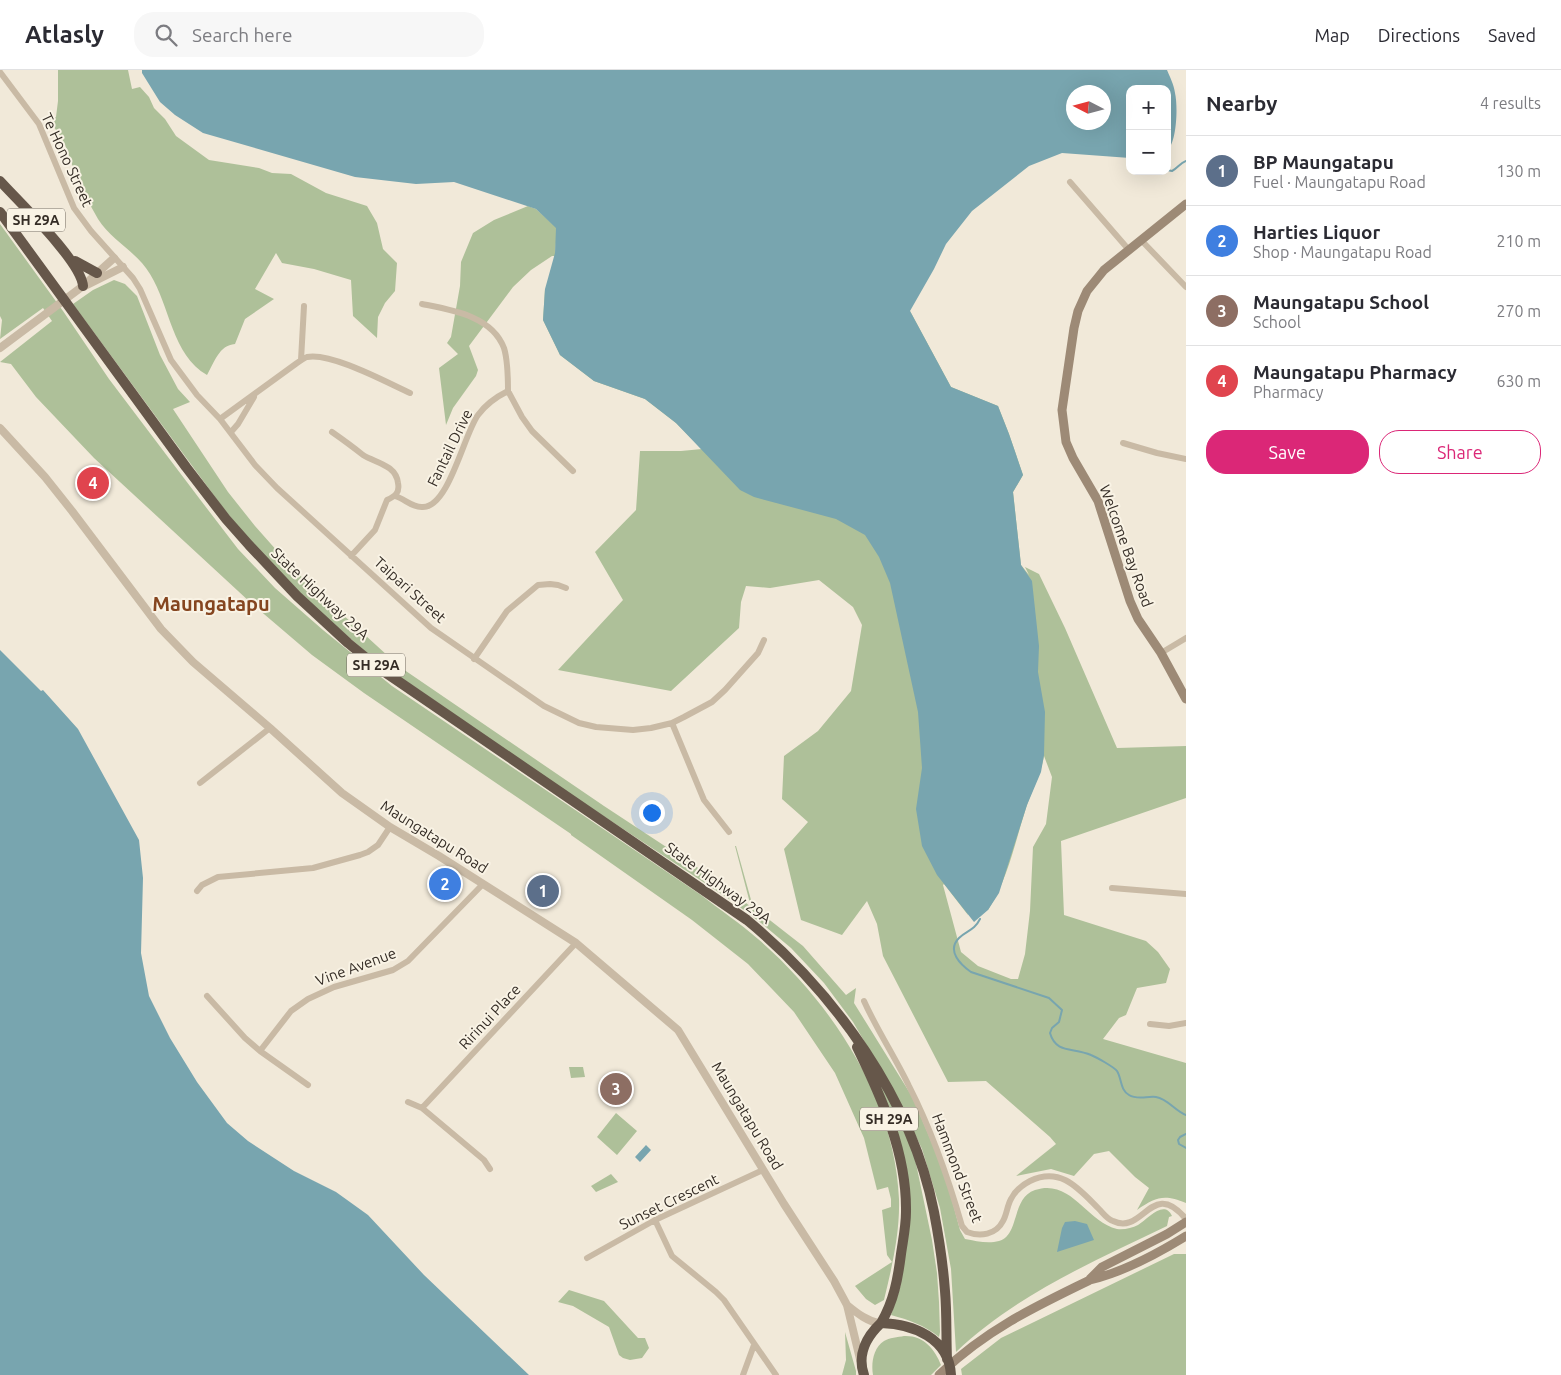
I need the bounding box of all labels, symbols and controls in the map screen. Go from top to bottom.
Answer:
search box [134,12,484,57]
text: Atlasly [25,21,104,48]
icon: search [152,21,180,49]
text: Search here [192,24,292,46]
text: Map [1314,25,1350,45]
text: Directions [1378,25,1460,45]
text: Saved [1488,25,1536,45]
north arrow [1066,85,1111,130]
map controls [1126,85,1171,175]
button: + [1126,85,1171,130]
text: Nearby [1206,91,1277,115]
text: 4 results [1480,94,1541,112]
street label: Te Hono Street [38,110,97,209]
button: − [1126,130,1171,175]
text: BP Maungatapu [1253,151,1394,173]
text: 1 [1217,162,1227,180]
text: 130 m [1496,162,1541,180]
text: Fuel · Maungatapu Road [1253,173,1426,191]
road number: SH 29A [7,208,65,232]
text: Harties Liquor [1253,221,1380,243]
text: 2 [1217,232,1227,250]
text: 210 m [1496,232,1541,250]
text: Shop · Maungatapu Road [1253,243,1432,261]
text: Maungatapu School [1253,291,1429,313]
text: 3 [1217,302,1227,320]
text: 270 m [1496,302,1541,320]
text: School [1253,313,1301,331]
text: Maungatapu Pharmacy [1253,361,1457,383]
text: 4 [1217,372,1227,390]
text: 630 m [1496,372,1541,390]
text: Pharmacy [1253,383,1323,401]
street label: Fantail Drive [424,406,476,489]
button: Save [1206,430,1369,474]
button: Share [1379,430,1541,474]
pin: 4 [77,464,109,502]
street label: Welcome Bay Road [1096,482,1156,609]
street label: State Highway 29A [268,544,373,643]
street label: Taipari Street [371,553,450,626]
district label: Maungatapu [152,592,270,615]
road number: SH 29A [347,654,405,676]
street label: Maungatapu Road [378,797,491,876]
your location [639,800,665,826]
street label: State Highway 29A [662,838,775,927]
pin: 2 [429,865,461,903]
pin: 1 [527,872,559,910]
street label: Vine Avenue [313,944,398,989]
street label: Ririnui Place [455,981,524,1053]
street label: Maungatapu Road [708,1059,786,1173]
pin: 3 [600,1070,632,1108]
road number: SH 29A [860,1108,918,1130]
street label: Hammond Street [929,1111,986,1225]
street label: Sunset Crescent [616,1170,721,1233]

